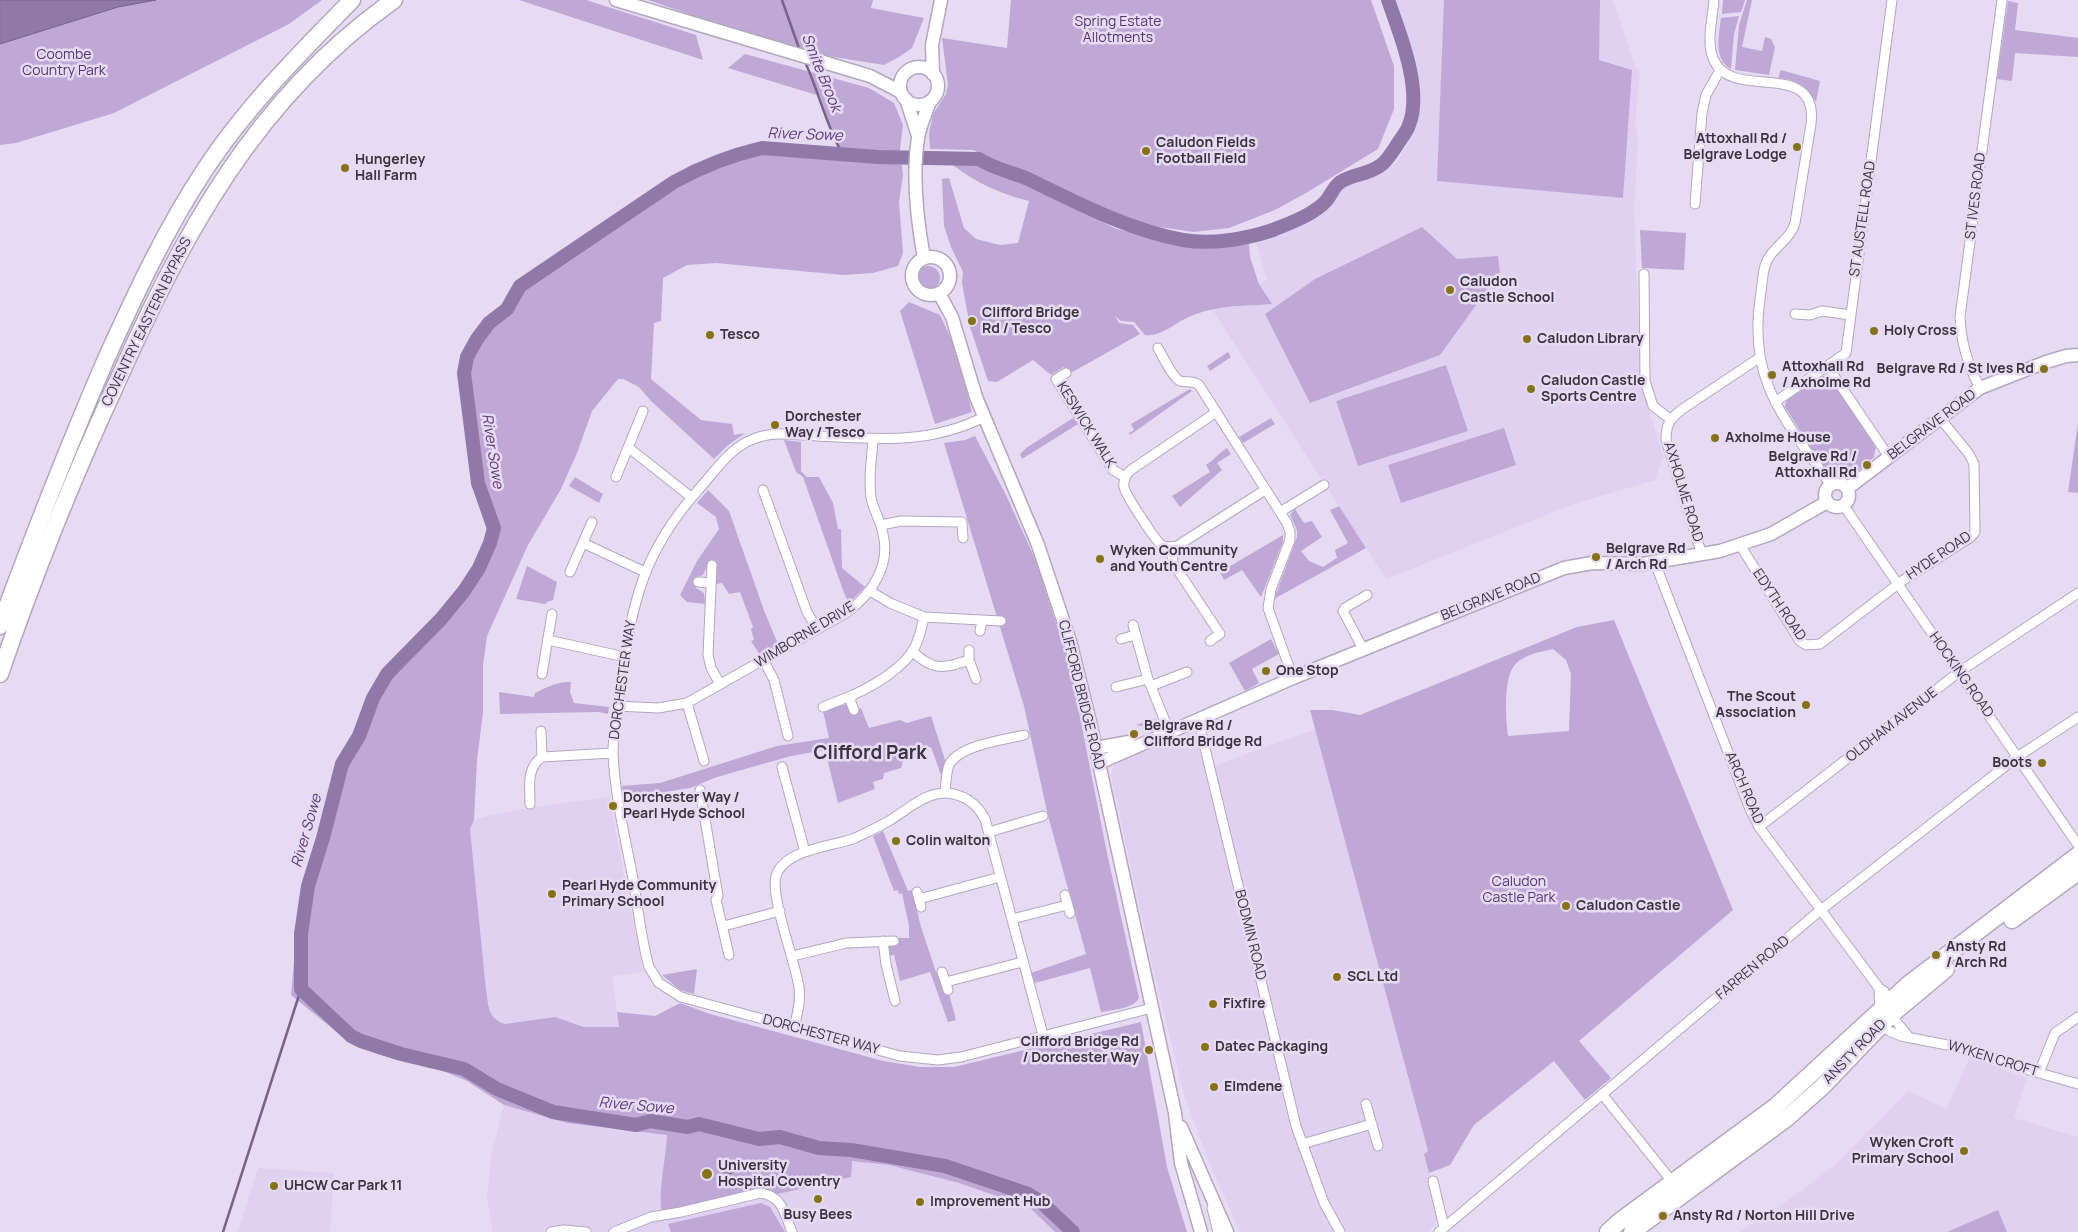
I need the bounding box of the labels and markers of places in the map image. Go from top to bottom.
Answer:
place label: Attoxhall Rd / Belgrave Lodge [1683,131,1787,164]
place label: Caludon Fields Football Field [1156,135,1256,168]
marker: Attoxhall Rd / Belgrave Lodge [1791,141,1803,153]
marker: Caludon Fields Football Field [1140,145,1152,157]
place label: Hungerley Hall Farm [355,152,425,184]
marker: Hungerley Hall Farm [339,162,351,174]
place label: Caludon Castle School [1460,274,1554,306]
marker: Caludon Castle School [1444,284,1456,296]
place label: Clifford Bridge Rd / Tesco [982,305,1079,338]
marker: Clifford Bridge Rd / Tesco [966,315,978,327]
place label: Holy Cross [1884,323,1957,339]
marker: Holy Cross [1868,325,1880,337]
place label: Tesco [720,327,760,343]
marker: Tesco [704,329,716,341]
place label: Caludon Library [1537,331,1644,347]
marker: Caludon Library [1521,333,1533,345]
place label: Attoxhall Rd / Axholme Rd [1782,359,1871,392]
place label: Belgrave Rd / St Ives Rd [1877,361,2034,377]
marker: Belgrave Rd / St Ives Rd [2038,363,2050,375]
marker: Attoxhall Rd / Axholme Rd [1766,369,1778,381]
place label: Caludon Castle Sports Centre [1541,373,1645,406]
marker: Caludon Castle Sports Centre [1525,383,1537,395]
place label: Dorchester Way / Tesco [785,409,865,442]
marker: Dorchester Way / Tesco [769,419,781,431]
place label: Axholme House [1725,430,1831,446]
marker: Axholme House [1709,432,1721,444]
place label: Belgrave Rd / Attoxhall Rd [1769,449,1857,482]
marker: Belgrave Rd / Attoxhall Rd [1861,459,1873,471]
place label: Belgrave Rd / Arch Rd [1606,541,1686,574]
place label: Wyken Community and Youth Centre [1110,543,1238,576]
marker: Belgrave Rd / Arch Rd [1590,551,1602,563]
marker: Wyken Community and Youth Centre [1094,553,1106,565]
place label: One Stop [1276,663,1339,679]
marker: One Stop [1260,665,1272,677]
place label: The Scout Association [1716,689,1796,722]
marker: The Scout Association [1800,699,1812,711]
place label: Belgrave Rd / Clifford Bridge Rd [1144,718,1262,750]
marker: Belgrave Rd / Clifford Bridge Rd [1128,728,1140,740]
place label: Boots [1992,755,2032,771]
marker: Boots [2036,757,2048,769]
place label: Dorchester Way / Pearl Hyde School [623,790,745,822]
marker: Dorchester Way / Pearl Hyde School [607,800,619,812]
place label: Colin walton [906,833,990,849]
marker: Colin walton [890,835,902,847]
place label: Pearl Hyde Community Primary School [562,878,716,910]
marker: Pearl Hyde Community Primary School [546,888,558,900]
place label: Caludon Castle [1576,898,1680,914]
marker: Caludon Castle [1560,900,1572,912]
place label: Ansty Rd / Arch Rd [1946,939,2007,972]
marker: Ansty Rd / Arch Rd [1930,949,1942,961]
place label: SCL Ltd [1347,969,1398,985]
marker: SCL Ltd [1331,971,1343,983]
place label: Fixfire [1223,996,1265,1012]
marker: Fixfire [1207,998,1219,1010]
place label: Clifford Bridge Rd / Dorchester Way [1021,1034,1139,1066]
place label: Datec Packaging [1215,1039,1328,1055]
marker: Datec Packaging [1199,1041,1211,1053]
marker: Clifford Bridge Rd / Dorchester Way [1143,1044,1155,1056]
place label: Elmdene [1224,1079,1283,1095]
marker: Elmdene [1208,1081,1220,1093]
place label: Wyken Croft Primary School [1852,1135,1954,1168]
marker: Wyken Croft Primary School [1958,1145,1970,1157]
place label: University Hospital Coventry [718,1158,840,1190]
marker: University Hospital Coventry [700,1167,714,1181]
place label: UHCW Car Park 11 [284,1178,402,1194]
marker: UHCW Car Park 11 [268,1180,280,1192]
marker: Busy Bees [812,1193,824,1205]
place label: Improvement Hub [930,1194,1050,1210]
marker: Improvement Hub [914,1196,926,1208]
place label: Busy Bees [784,1207,852,1223]
place label: Ansty Rd / Norton Hill Drive [1673,1208,1855,1224]
marker: Ansty Rd / Norton Hill Drive [1657,1210,1669,1222]

